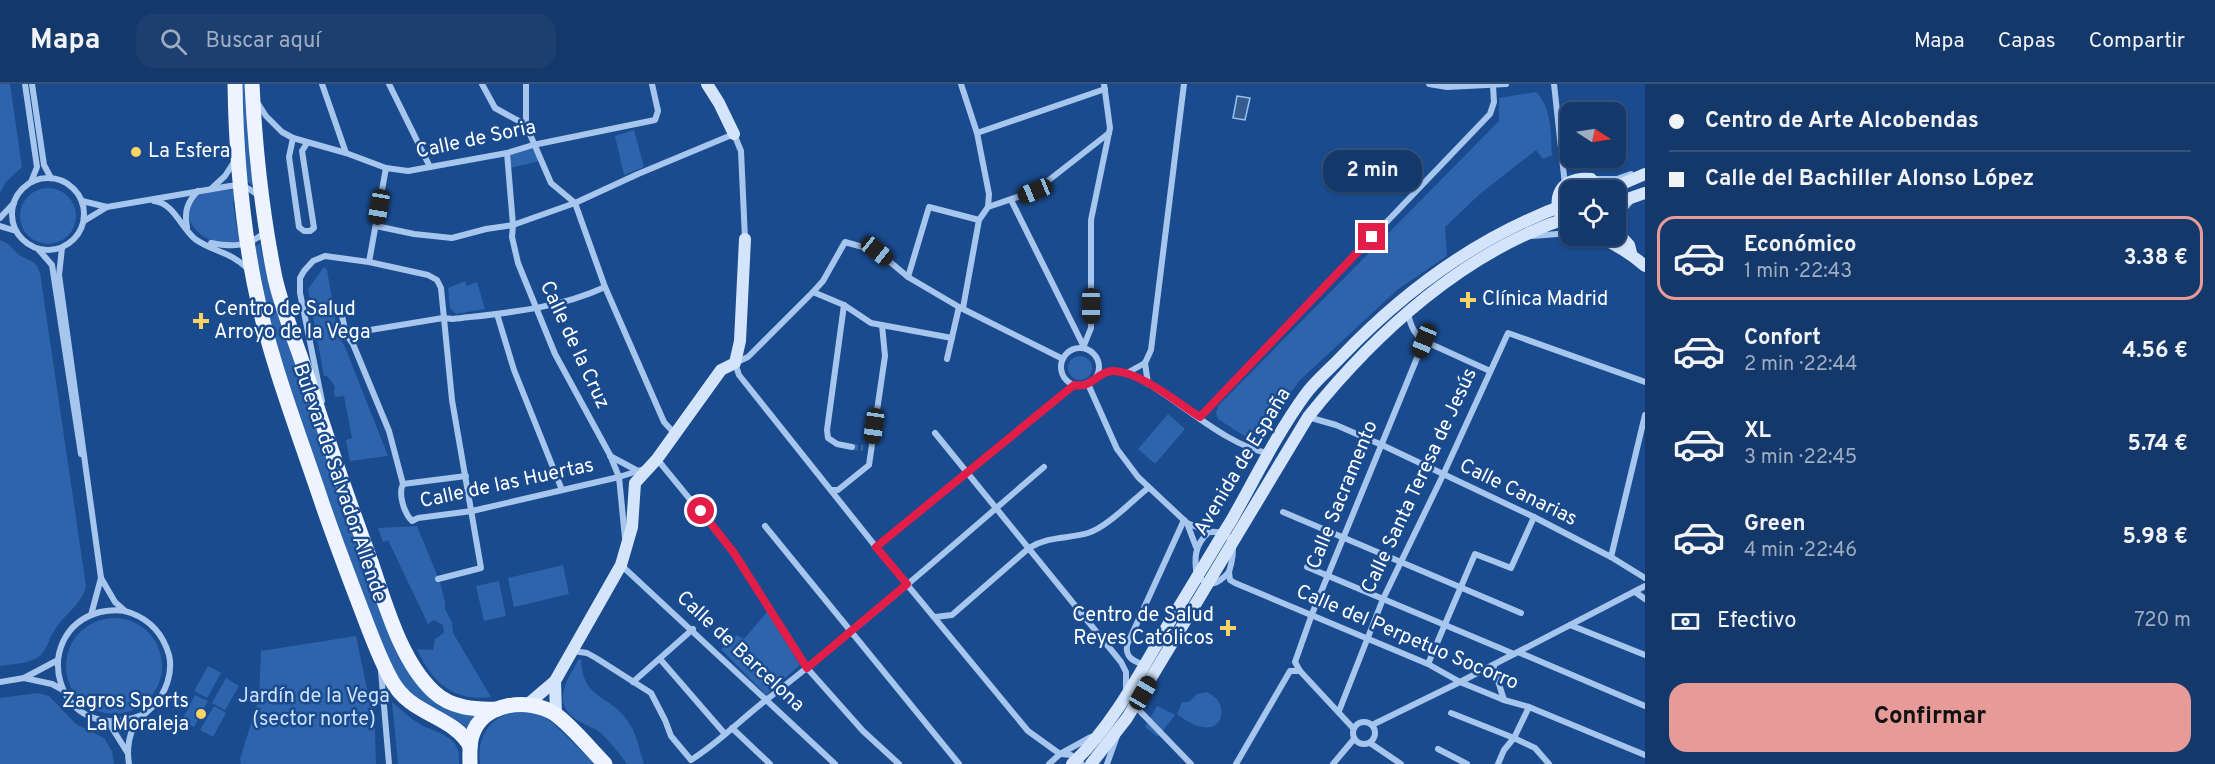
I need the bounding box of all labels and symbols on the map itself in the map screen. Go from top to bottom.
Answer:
north arrow [1560,102,1626,168]
street label: Calle de Soria [414,115,538,165]
place label: La Esfera [148,139,230,165]
marker: La Esfera [129,145,143,159]
callout: 2 min [1322,150,1422,192]
car [1015,176,1055,206]
car [367,188,391,226]
route end [1358,223,1385,250]
car [857,233,897,269]
street label: Calle de la Cruz [533,277,615,413]
place label: Clínica Madrid [1482,287,1608,313]
car [1082,288,1100,324]
marker: Clínica Madrid [1459,291,1477,309]
place label: Centro de Salud Arroyo de la Vega [214,297,370,346]
marker: Centro de Salud Arroyo de la Vega [192,312,210,330]
car [1409,321,1439,361]
street label: Bulevar de Salvador Allende [286,360,392,606]
street label: Calle Santa Teresa de Jesús [1356,364,1484,598]
street label: Avenida de España [1189,383,1297,541]
car [863,407,885,445]
street label: Calle Sacramento [1301,417,1385,573]
street label: Calle de las Huertas [418,453,596,515]
street label: Calle Canarias [1455,453,1581,533]
route start [687,497,714,524]
street label: Calle del Perpetuo Socorro [1292,579,1522,697]
street label: Calle de Barcelona [670,586,810,718]
place label: Centro de Salud Reyes Católicos [1072,603,1214,652]
marker: Centro de Salud Reyes Católicos [1219,619,1237,637]
car [1126,673,1160,713]
park label: Jardín de la Vega (sector norte) [238,684,390,733]
place label: Zagros Sports La Moraleja [62,689,189,738]
marker: Zagros Sports La Moraleja [194,707,208,721]

